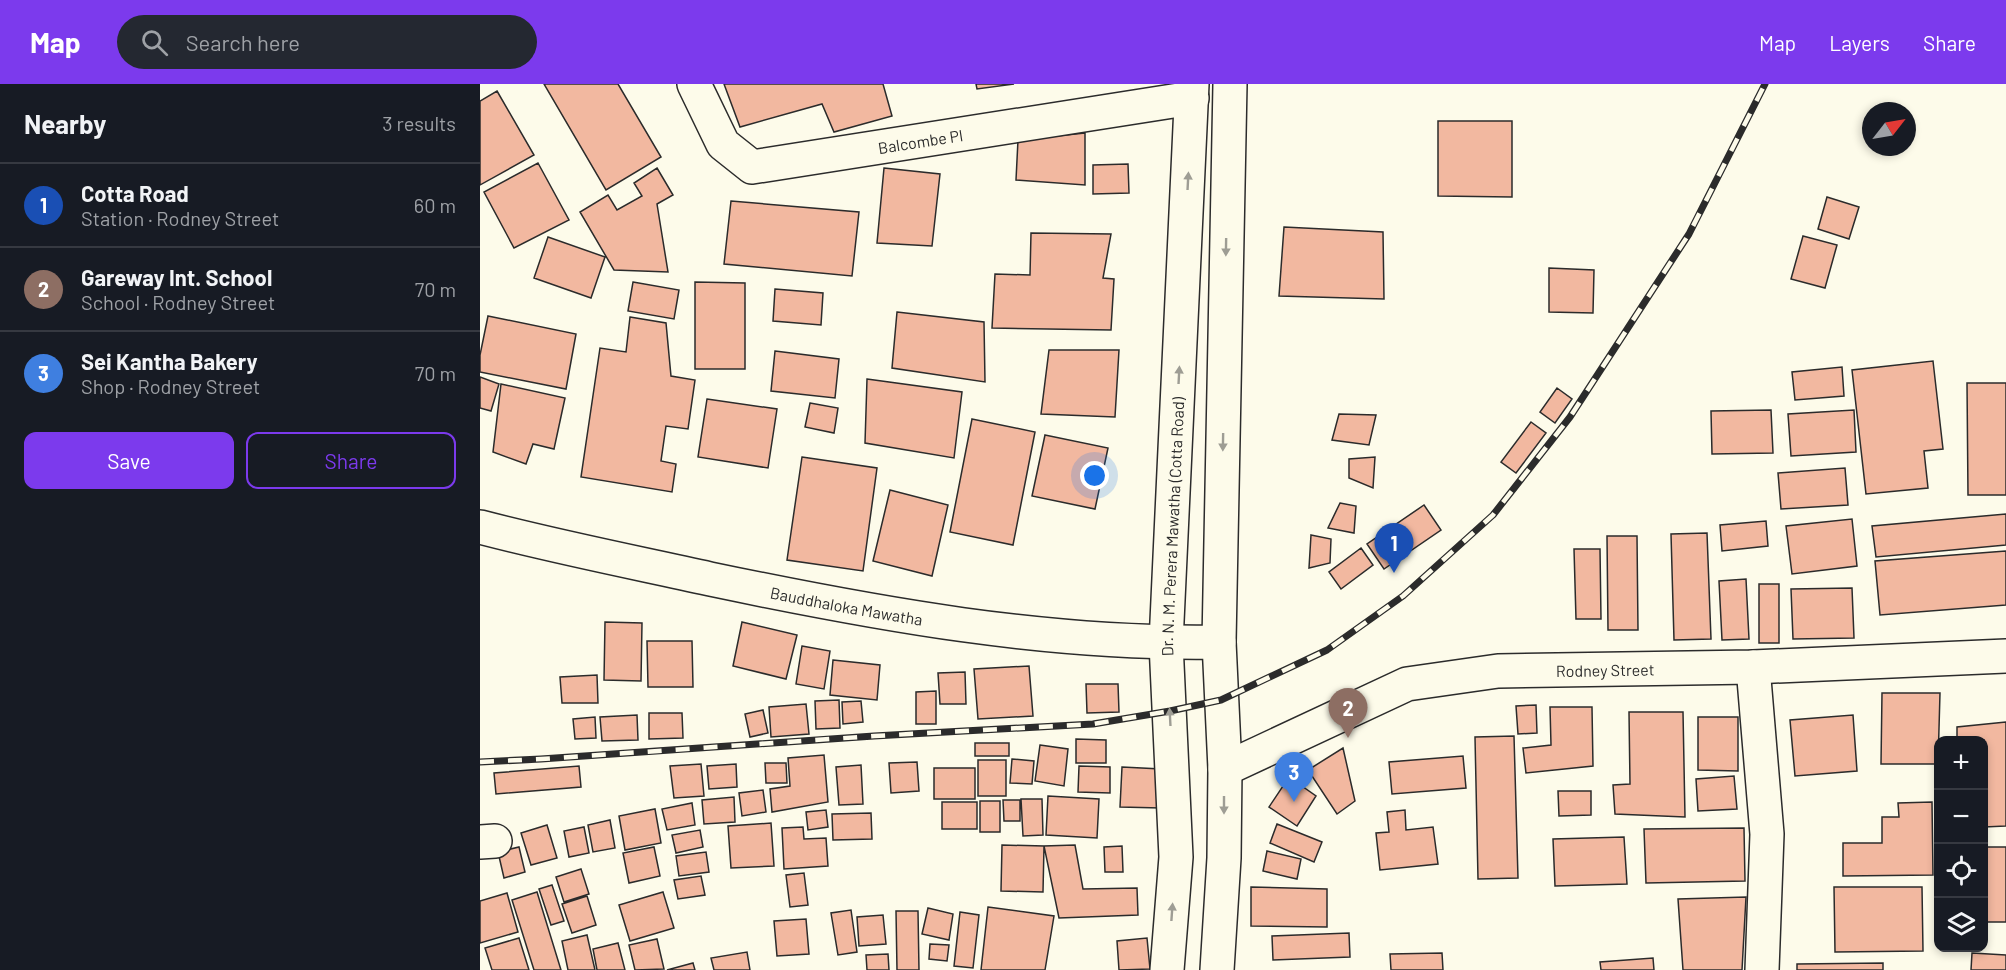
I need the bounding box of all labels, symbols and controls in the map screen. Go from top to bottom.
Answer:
search box [117,15,537,69]
text: Map [30,25,81,59]
icon: search [138,26,171,59]
text: Search here [186,29,300,55]
text: Map [1759,30,1796,55]
text: Layers [1829,30,1890,55]
text: Share [1923,30,1976,55]
north arrow [1862,102,1916,156]
text: Nearby [24,108,106,139]
text: 3 results [382,111,456,135]
street label: Balcombe Pl [877,125,964,157]
one-way arrow [1184,171,1193,190]
text: Cotta Road [81,180,189,206]
text: 1 [40,193,47,217]
text: 60 m [414,193,456,217]
text: Station · Rodney Street [81,206,279,230]
one-way arrow [1222,238,1231,257]
text: Gareway Int. School [81,264,272,290]
text: 2 [38,277,49,301]
text: 70 m [415,277,456,301]
text: School · Rodney Street [81,290,275,314]
text: Sei Kantha Bakery [81,348,258,374]
text: 3 [38,361,49,385]
text: 70 m [415,361,456,385]
one-way arrow [1174,366,1183,385]
text: Shop · Rodney Street [81,374,260,398]
street label: Dr. N. M. Perera Mawatha (Cotta Road) [1156,396,1187,657]
button: Save [24,432,234,489]
button: Share [246,432,456,489]
one-way arrow [1218,433,1227,452]
your location [1080,461,1109,490]
pin: 1 [1374,524,1414,573]
street label: Bauddhaloka Mawatha [769,582,924,628]
street label: Rodney Street [1556,659,1655,680]
pin: 2 [1328,688,1368,738]
one-way arrow [1166,707,1175,726]
map controls [1934,736,1988,952]
button: + [1934,736,1988,790]
pin: 3 [1274,752,1314,802]
button: − [1934,790,1988,844]
one-way arrow [1219,796,1229,815]
button: locate [1934,844,1988,898]
button: layers [1934,898,1988,952]
one-way arrow [1167,902,1176,921]

